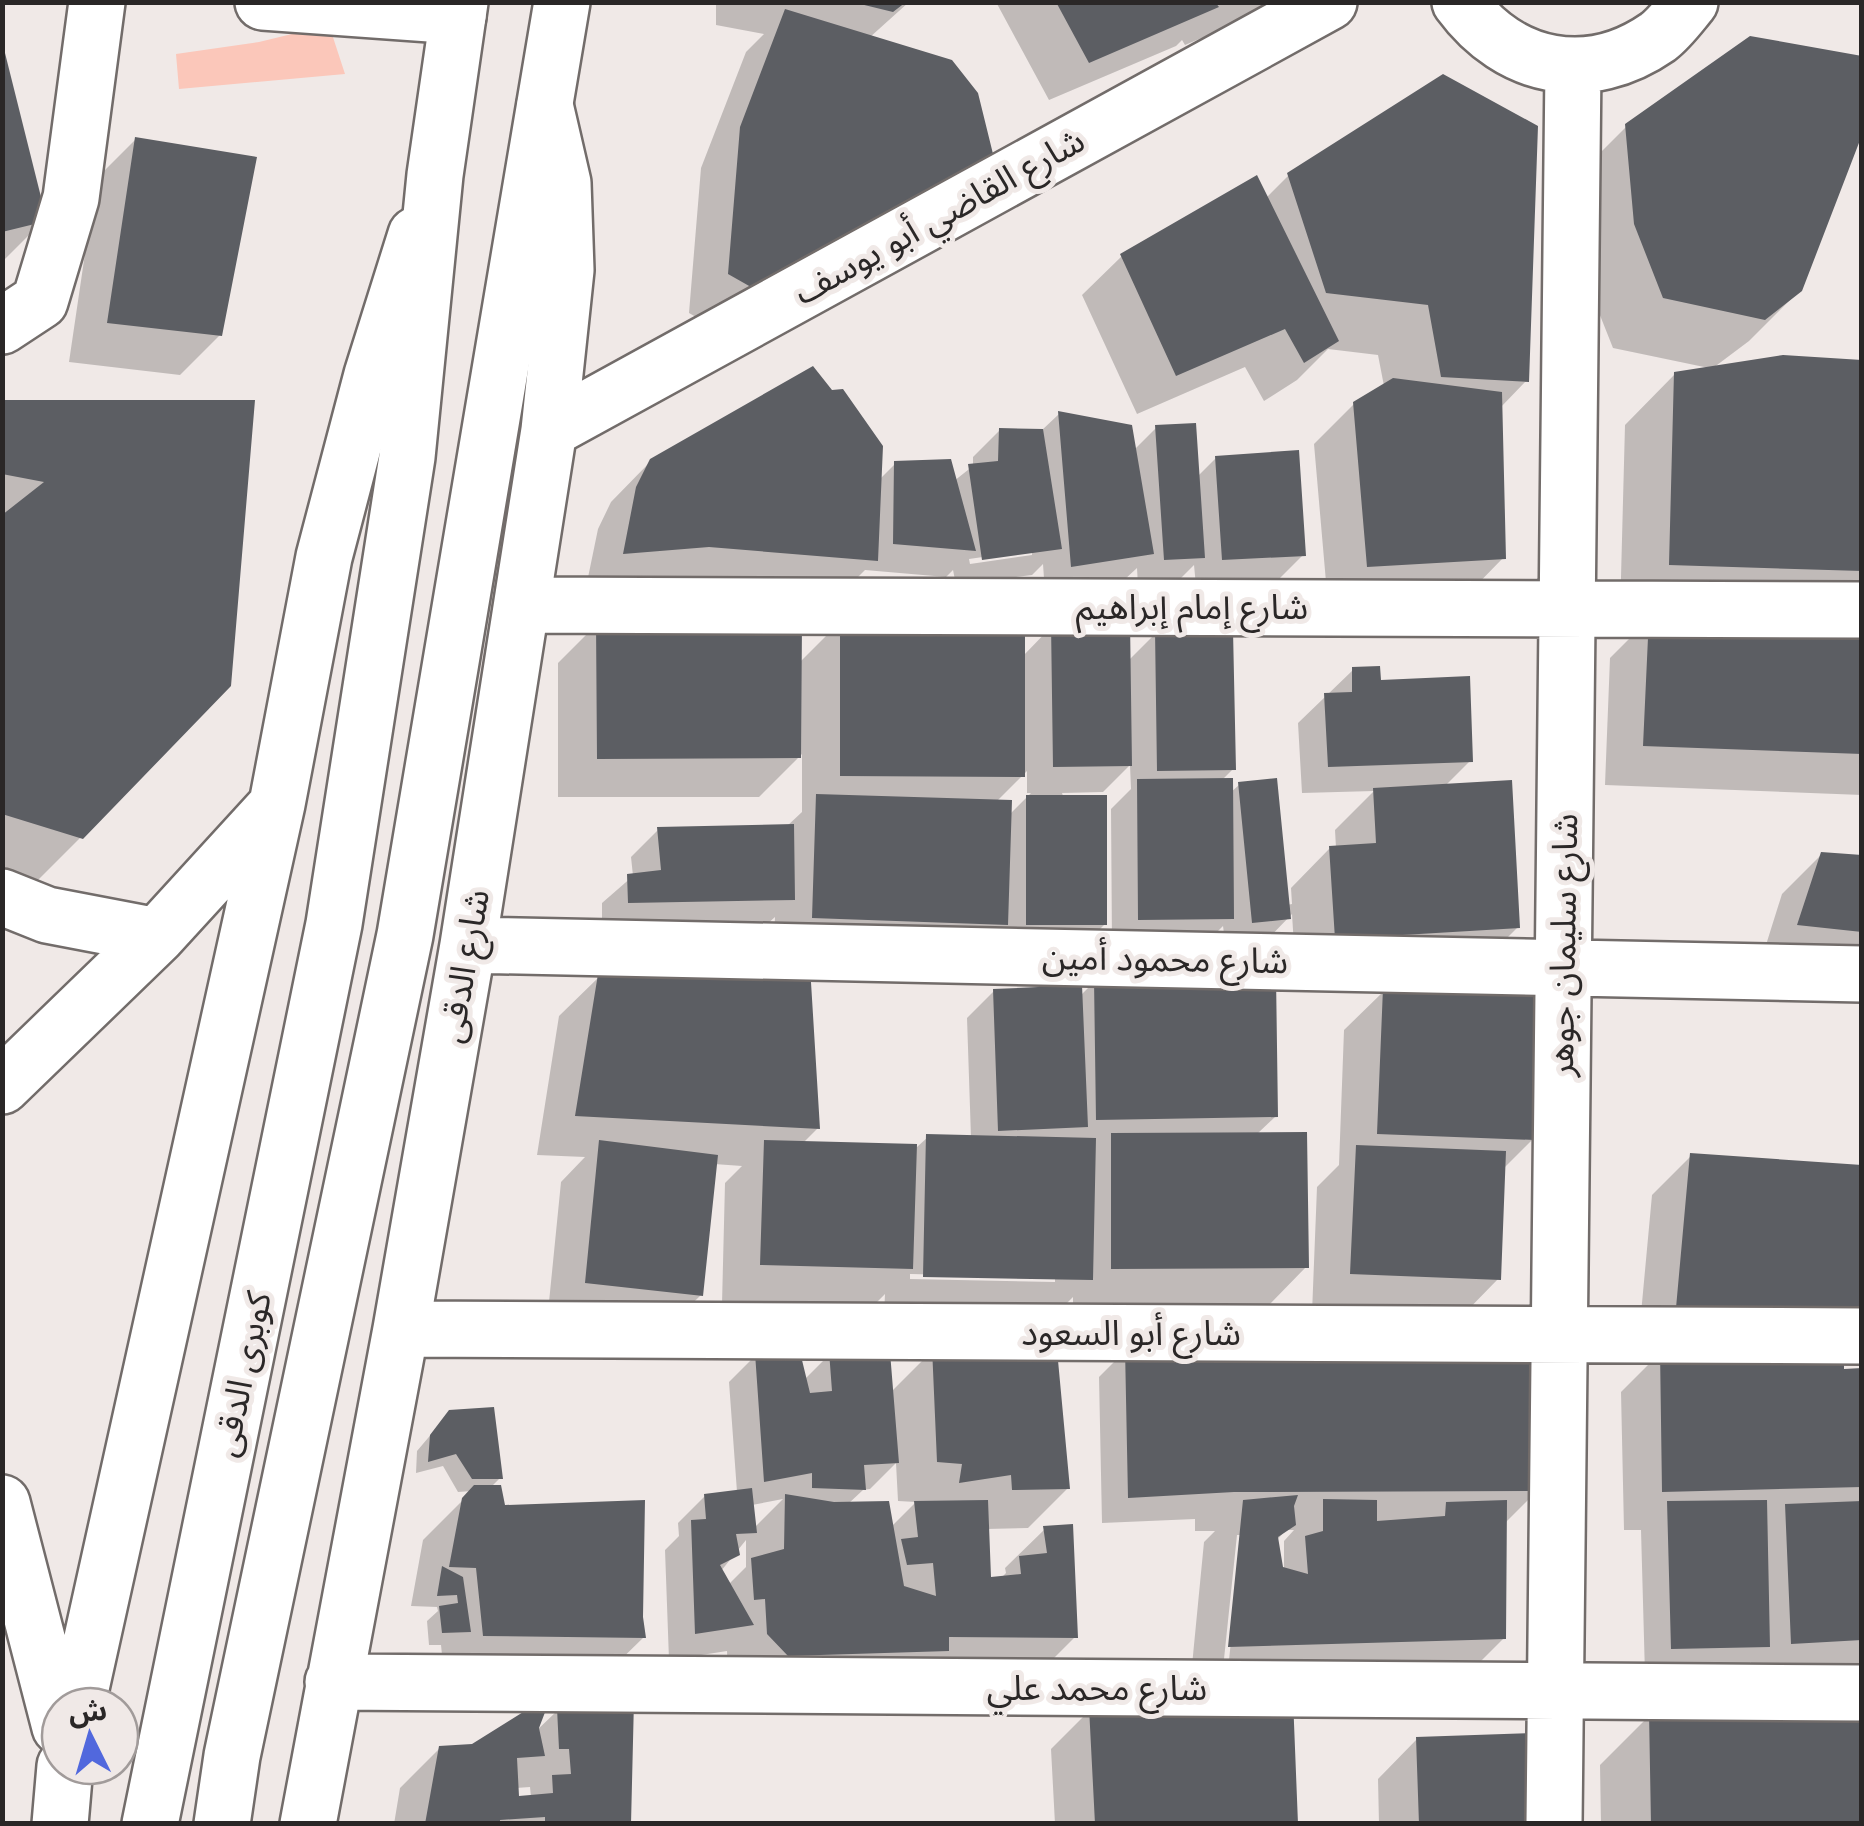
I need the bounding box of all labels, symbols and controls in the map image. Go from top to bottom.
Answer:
street label: شارع القاضي أبو يوسف [785,115,1095,319]
street label: شارع إمام إبراهيم [1076,582,1308,634]
street label: شارع سليمان جوهر [1536,813,1591,1078]
street label: شارع الدقى [426,885,503,1047]
street label: شارع محمود أمين [1041,932,1289,987]
street label: كوبرى الدقى [200,1286,283,1461]
street label: شارع أبو السعود [1021,1308,1241,1359]
street label: شارع محمد علي [987,1663,1207,1715]
north arrow [40,1686,140,1786]
text: ش [67,1690,109,1733]

